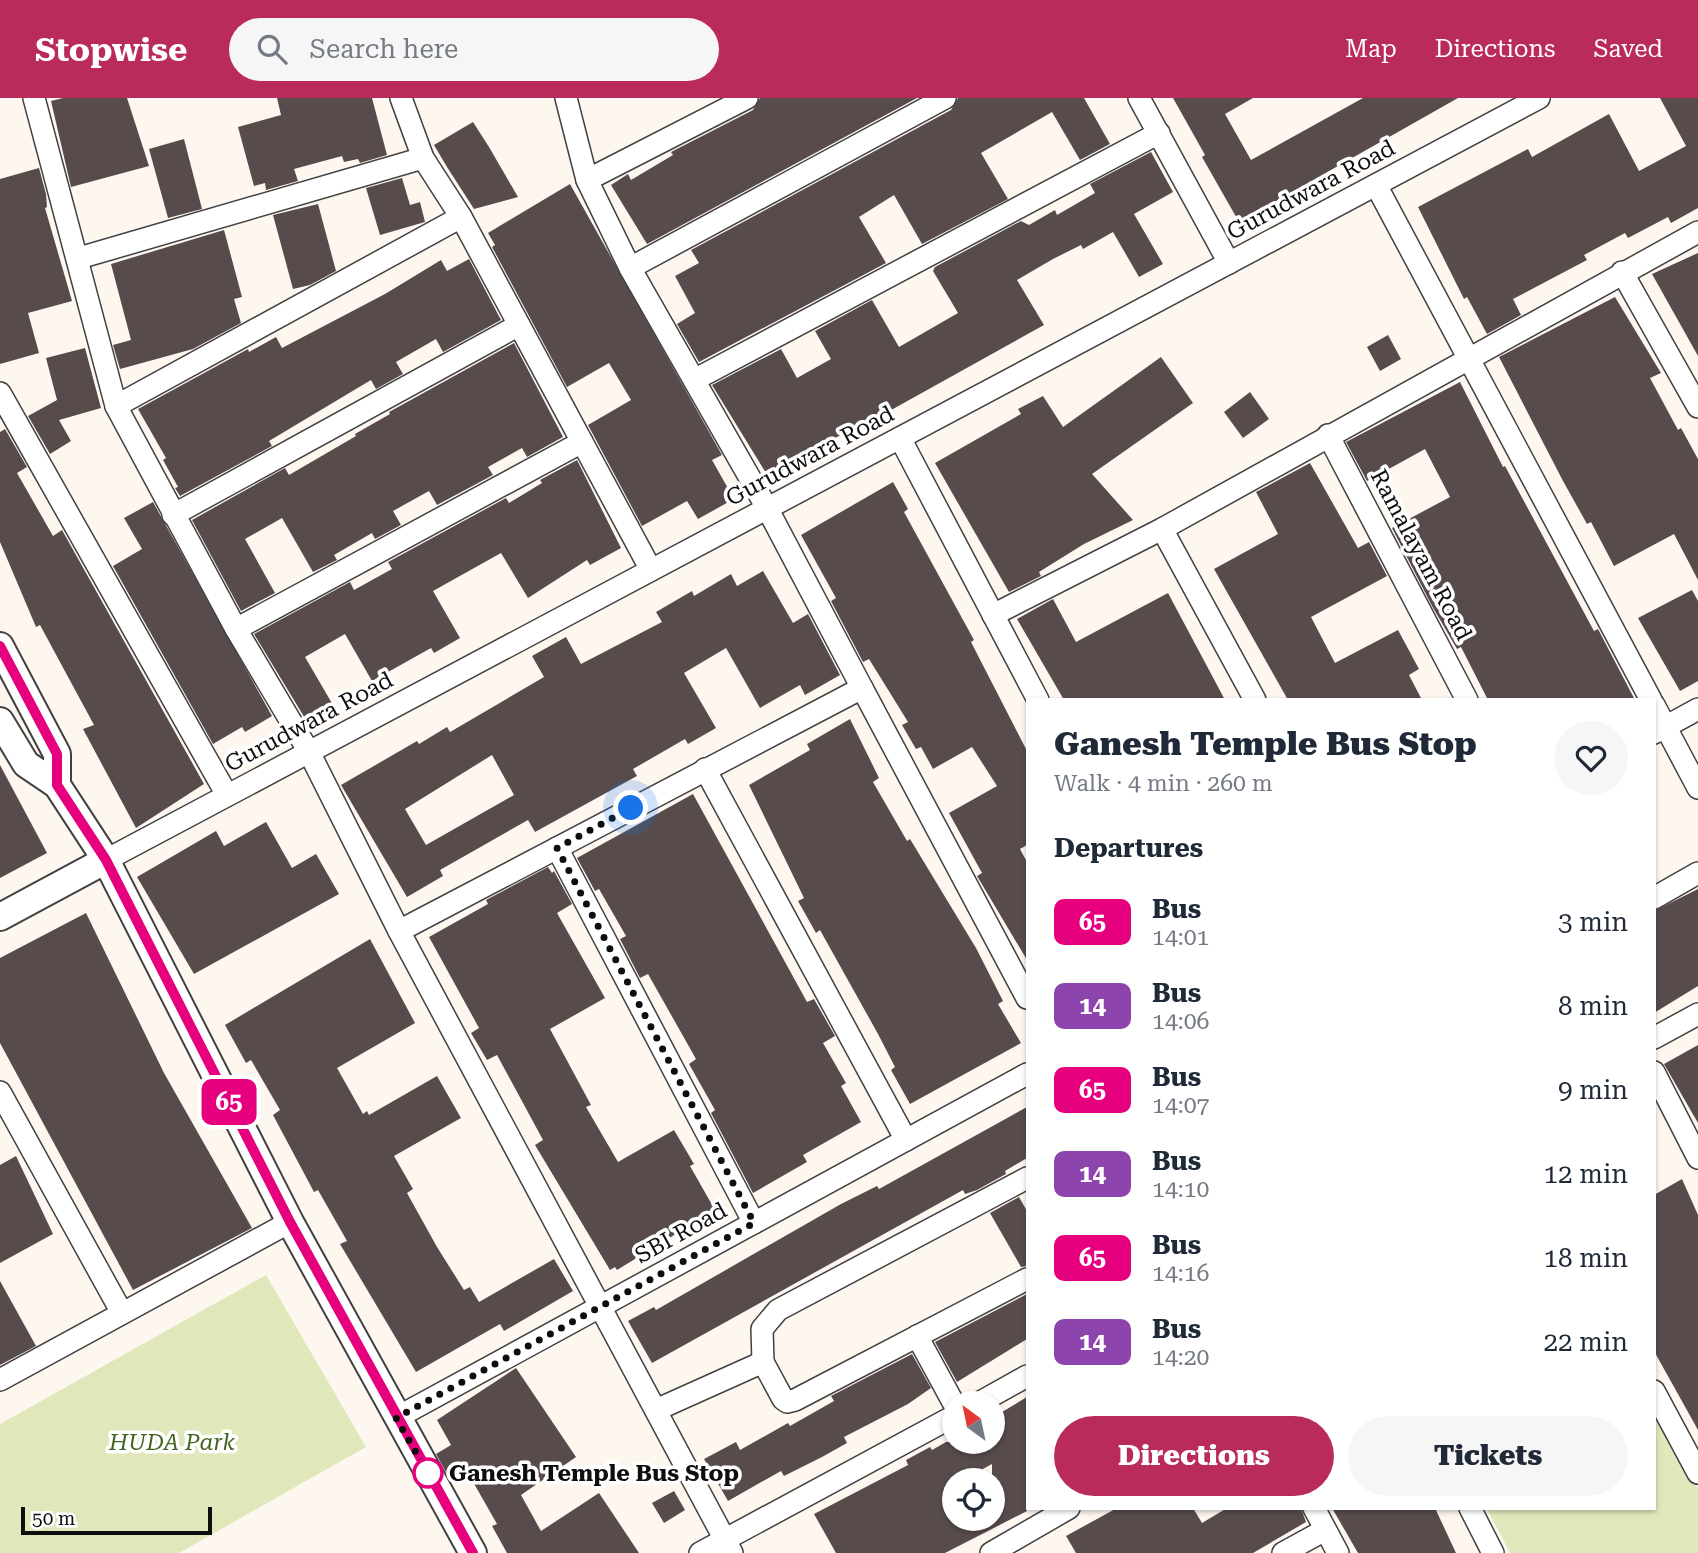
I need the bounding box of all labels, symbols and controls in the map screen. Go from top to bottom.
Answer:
search box [229,18,719,81]
text: Stopwise [35,30,187,69]
icon: search [253,30,291,68]
text: Search here [309,34,458,64]
text: Map [1345,35,1397,63]
text: Directions [1435,35,1555,63]
text: Saved [1593,35,1663,63]
street label: Gurudwara Road [1222,134,1400,246]
street label: Gurudwara Road [721,400,899,512]
street label: Ramalayam Road [1365,465,1478,645]
street label: Gurudwara Road [220,666,398,778]
button: heart [1554,721,1628,795]
text: Ganesh Temple Bus Stop [1054,724,1477,763]
text: Walk · 4 min · 260 m [1054,770,1273,797]
your location [613,790,648,825]
text: Departures [1054,833,1203,863]
text: Bus [1152,894,1201,924]
text: 3 min [1558,907,1628,937]
text: 65 [1079,908,1106,936]
text: 14:01 [1152,924,1209,951]
text: Bus [1152,978,1201,1008]
text: 8 min [1558,991,1628,1021]
text: 14 [1079,992,1106,1020]
text: 14:06 [1152,1008,1209,1035]
text: Bus [1152,1062,1201,1092]
text: 9 min [1558,1075,1628,1105]
text: 65 [1079,1076,1106,1104]
line badge: 65 [198,1079,260,1125]
text: 65 [216,1088,242,1116]
text: 14:07 [1152,1092,1209,1119]
text: Bus [1152,1146,1201,1176]
text: 12 min [1544,1159,1628,1189]
text: 14 [1079,1160,1106,1188]
text: 14:10 [1152,1176,1209,1203]
street label: SBI Road [630,1197,732,1269]
text: Bus [1152,1230,1201,1260]
text: 18 min [1544,1243,1628,1273]
text: 65 [1079,1244,1106,1272]
text: 14:16 [1152,1260,1209,1287]
text: Bus [1152,1314,1201,1344]
text: 22 min [1544,1327,1628,1357]
text: 14 [1079,1328,1106,1356]
text: 14:20 [1152,1344,1209,1371]
north arrow [942,1391,1004,1454]
map controls [942,1391,1005,1531]
button: Directions [1054,1416,1334,1496]
button: Tickets [1348,1416,1628,1496]
park label: HUDA Park [108,1429,235,1456]
marker: Ganesh Temple Bus Stop [413,1458,443,1488]
place label: Ganesh Temple Bus Stop [449,1460,739,1487]
button: locate [942,1468,1005,1531]
scale bar [21,1504,212,1536]
text: 50 m [32,1507,75,1530]

